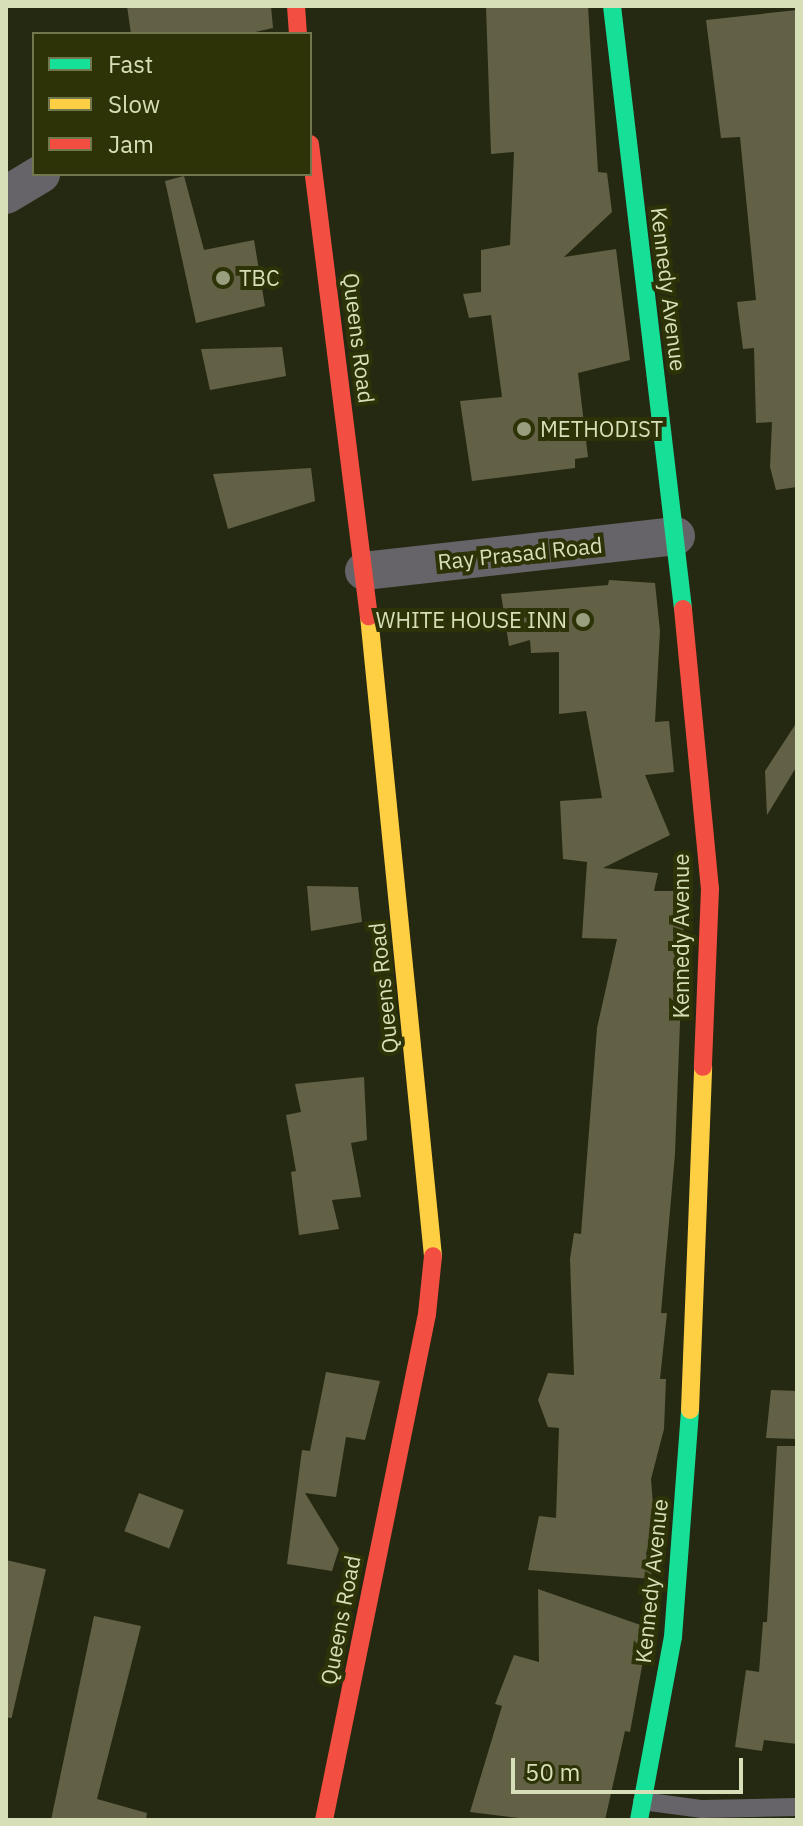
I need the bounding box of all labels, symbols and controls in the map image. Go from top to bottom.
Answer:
legend [32,32,312,176]
text: Fast [108,48,153,80]
text: Slow [108,88,160,120]
text: Jam [108,128,154,160]
street label: Kennedy Avenue [646,206,692,372]
place label: TBC [239,265,280,291]
marker: TBC [214,269,232,287]
street label: Queens Road [338,271,380,405]
place label: METHODIST [540,416,663,442]
marker: METHODIST [515,420,533,438]
street label: Ray Prasad Road [436,531,604,575]
place label: WHITE HOUSE INN [376,607,567,633]
marker: WHITE HOUSE INN [574,611,592,629]
street label: Kennedy Avenue [668,854,694,1018]
street label: Queens Road [363,921,403,1055]
street label: Kennedy Avenue [629,1498,673,1664]
street label: Queens Road [315,1553,365,1687]
scale bar [515,1742,747,1792]
text: 50 m [525,1756,580,1788]

